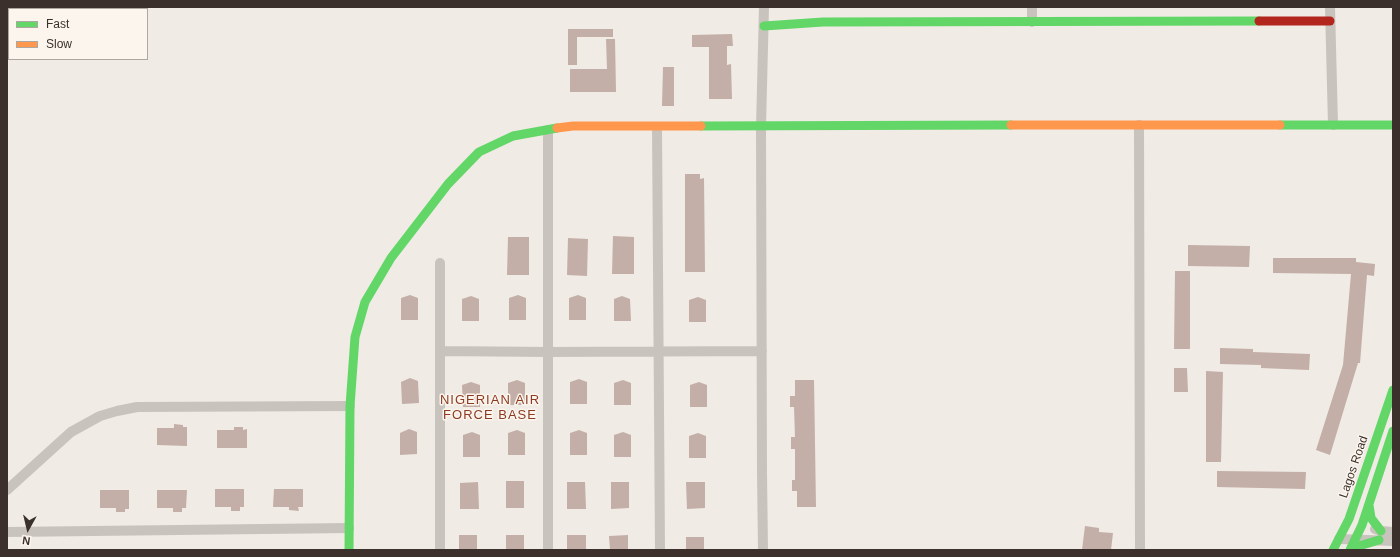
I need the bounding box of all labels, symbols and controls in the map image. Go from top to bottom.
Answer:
legend [8,8,148,60]
text: Fast [46,17,69,31]
text: Slow [46,37,72,51]
district label: NIGERIAN AIR FORCE BASE [440,392,540,423]
street label: Lagos Road [1337,434,1371,500]
north arrow [8,509,48,549]
text: N [22,534,31,547]

